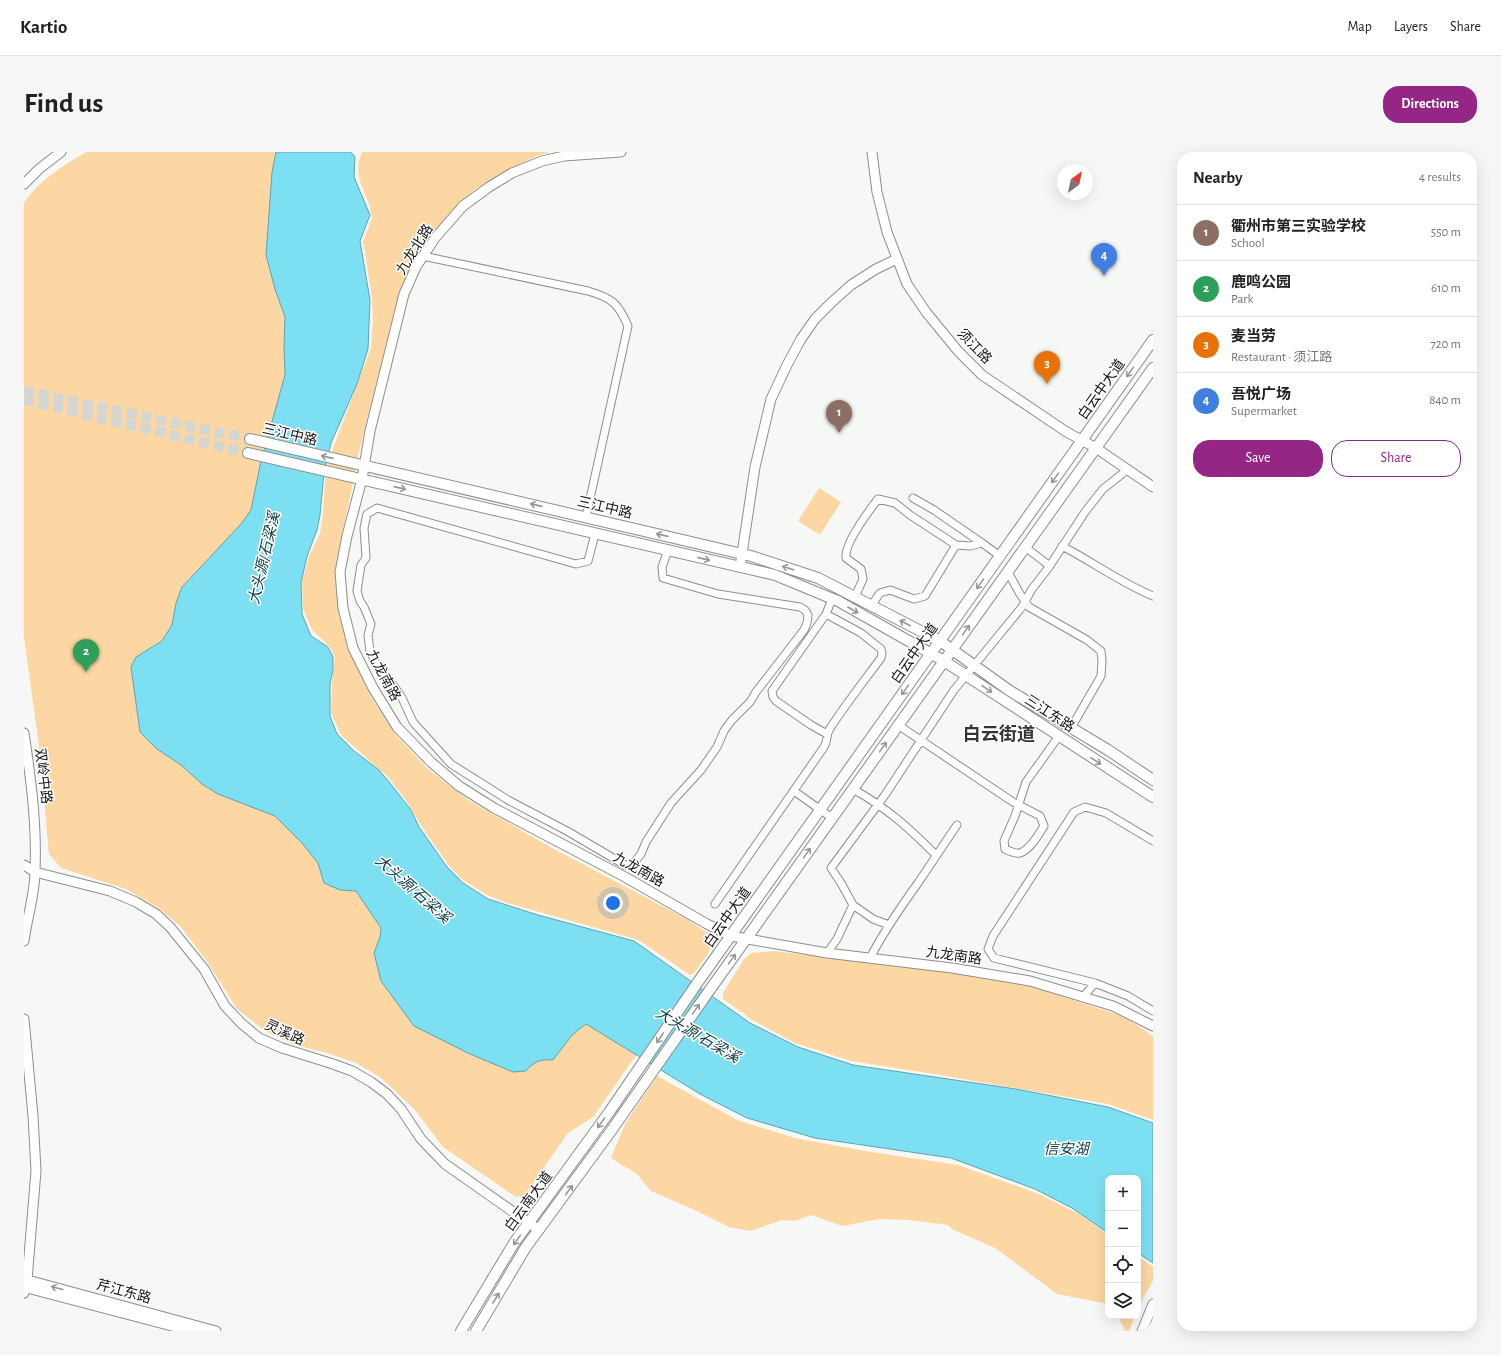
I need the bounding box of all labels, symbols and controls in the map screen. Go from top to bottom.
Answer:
text: Kartio [20,18,67,37]
text: Map [1347,20,1372,34]
text: Layers [1394,20,1428,34]
text: Share [1450,20,1481,34]
button: Directions [1383,86,1477,123]
text: Find us [24,90,103,118]
north arrow [1057,164,1093,200]
text: Nearby [1193,169,1243,186]
text: 4 results [1419,171,1461,184]
text: 衢州市第三实验学校 [1231,219,1366,234]
street label: 九龙北路 [392,221,436,277]
text: 1 [1204,226,1208,239]
text: 550 m [1431,226,1461,239]
text: School [1231,237,1265,250]
pin: 4 [1091,243,1117,276]
text: 鹿鸣公园 [1231,275,1291,290]
text: 2 [1203,282,1209,295]
text: 610 m [1431,282,1461,295]
text: Park [1231,293,1253,306]
street label: 须江路 [955,326,995,367]
text: 麦当劳 [1231,329,1276,344]
text: 3 [1203,338,1209,351]
text: 720 m [1430,338,1461,351]
pin: 3 [1034,351,1060,384]
text: Restaurant · 须江路 [1231,351,1332,364]
street label: 白云中大道 [1075,356,1128,422]
one-way arrow [1126,366,1134,377]
text: 吾悦广场 [1231,387,1291,402]
text: 4 [1203,394,1209,407]
text: 840 m [1429,394,1461,407]
pin: 1 [826,400,852,433]
text: Supermarket [1231,405,1297,418]
street label: 三江中路 [261,421,319,448]
button: Save [1193,440,1323,477]
button: Share [1331,440,1461,477]
one-way arrow [321,452,334,460]
one-way arrow [1051,472,1059,483]
one-way arrow [394,485,407,493]
street label: 三江中路 [576,494,634,521]
one-way arrow [529,501,542,509]
water label: 大头源/石梁溪 [246,508,283,606]
one-way arrow [656,530,669,538]
one-way arrow [697,555,710,563]
one-way arrow [782,563,794,571]
one-way arrow [976,578,984,589]
one-way arrow [847,606,858,614]
one-way arrow [899,619,911,626]
street label: 白云中大道 [888,620,941,686]
one-way arrow [962,625,970,636]
pin: 2 [73,639,99,672]
street label: 九龙南路 [364,647,404,703]
one-way arrow [901,684,909,695]
one-way arrow [982,685,993,693]
street label: 三江东路 [1022,692,1077,735]
district label: 白云街道 [963,724,1035,744]
one-way arrow [879,742,887,753]
street label: 双岭中路 [33,747,55,805]
one-way arrow [1090,757,1102,765]
street label: 九龙南路 [611,848,667,890]
one-way arrow [803,848,811,859]
water label: 大头源/石梁溪 [372,852,455,927]
street label: 白云中大道 [701,884,754,950]
your location [603,893,623,913]
street label: 九龙南路 [925,943,983,967]
one-way arrow [728,954,736,965]
water label: 大头源/石梁溪 [653,1004,745,1067]
one-way arrow [692,1004,700,1015]
street label: 灵溪路 [263,1017,307,1048]
one-way arrow [656,1032,664,1043]
one-way arrow [597,1117,605,1128]
water label: 信安湖 [1043,1141,1090,1157]
street label: 白云南大道 [502,1169,555,1234]
map controls [1105,1175,1141,1319]
button: + [1105,1175,1141,1211]
one-way arrow [565,1184,573,1195]
button: − [1105,1211,1141,1247]
one-way arrow [513,1234,521,1245]
button: locate [1105,1247,1141,1283]
street label: 芹江东路 [95,1277,153,1306]
button: layers [1105,1283,1141,1319]
one-way arrow [50,1284,63,1291]
one-way arrow [493,1292,501,1304]

